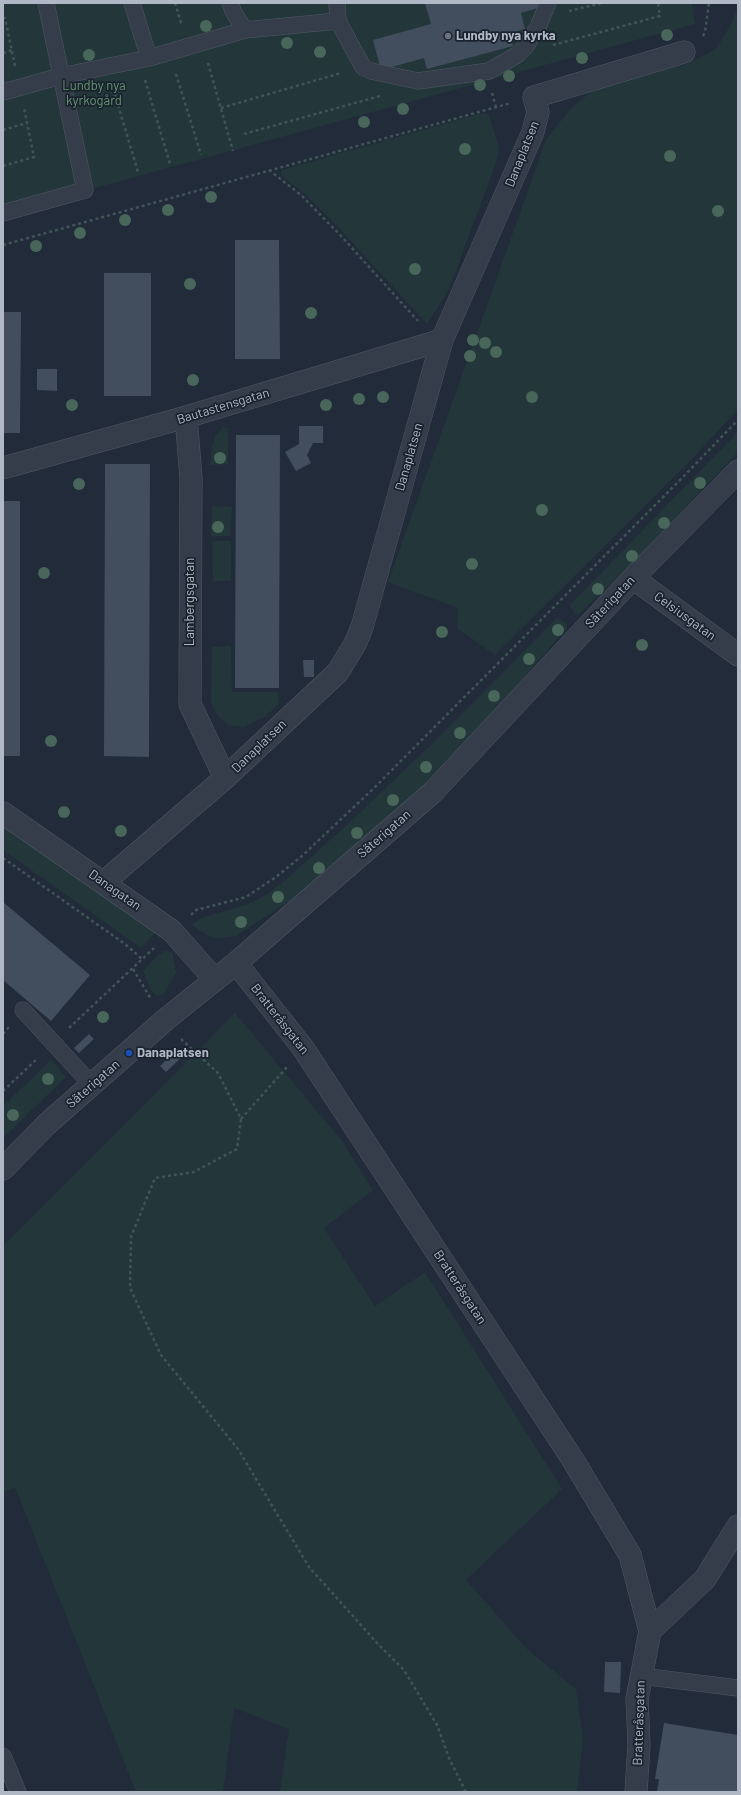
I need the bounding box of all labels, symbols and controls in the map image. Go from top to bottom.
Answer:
place label: Lundby nya kyrka [456,28,556,44]
marker: Lundby nya kyrka [443,31,453,41]
park label: Lundby nya kyrkogård [62,78,126,109]
street label: Danaplatsen [502,119,542,189]
street label: Bautastensgatan [175,385,271,427]
street label: Danaplatsen [392,421,426,493]
street label: Lambergsgatan [182,558,198,646]
street label: Säterigatan [582,573,638,631]
street label: Celsiusgatan [651,588,719,644]
street label: Danaplatsen [228,716,290,776]
street label: Säterigatan [354,807,414,861]
street label: Danagatan [86,866,144,914]
street label: Bratteråsgatan [248,981,312,1057]
place label: Danaplatsen [137,1045,209,1061]
marker: Danaplatsen [124,1048,134,1058]
street label: Säterigatan [63,1057,123,1111]
street label: Bratteråsgatan [430,1247,490,1327]
street label: Bratteråsgatan [630,1680,648,1766]

